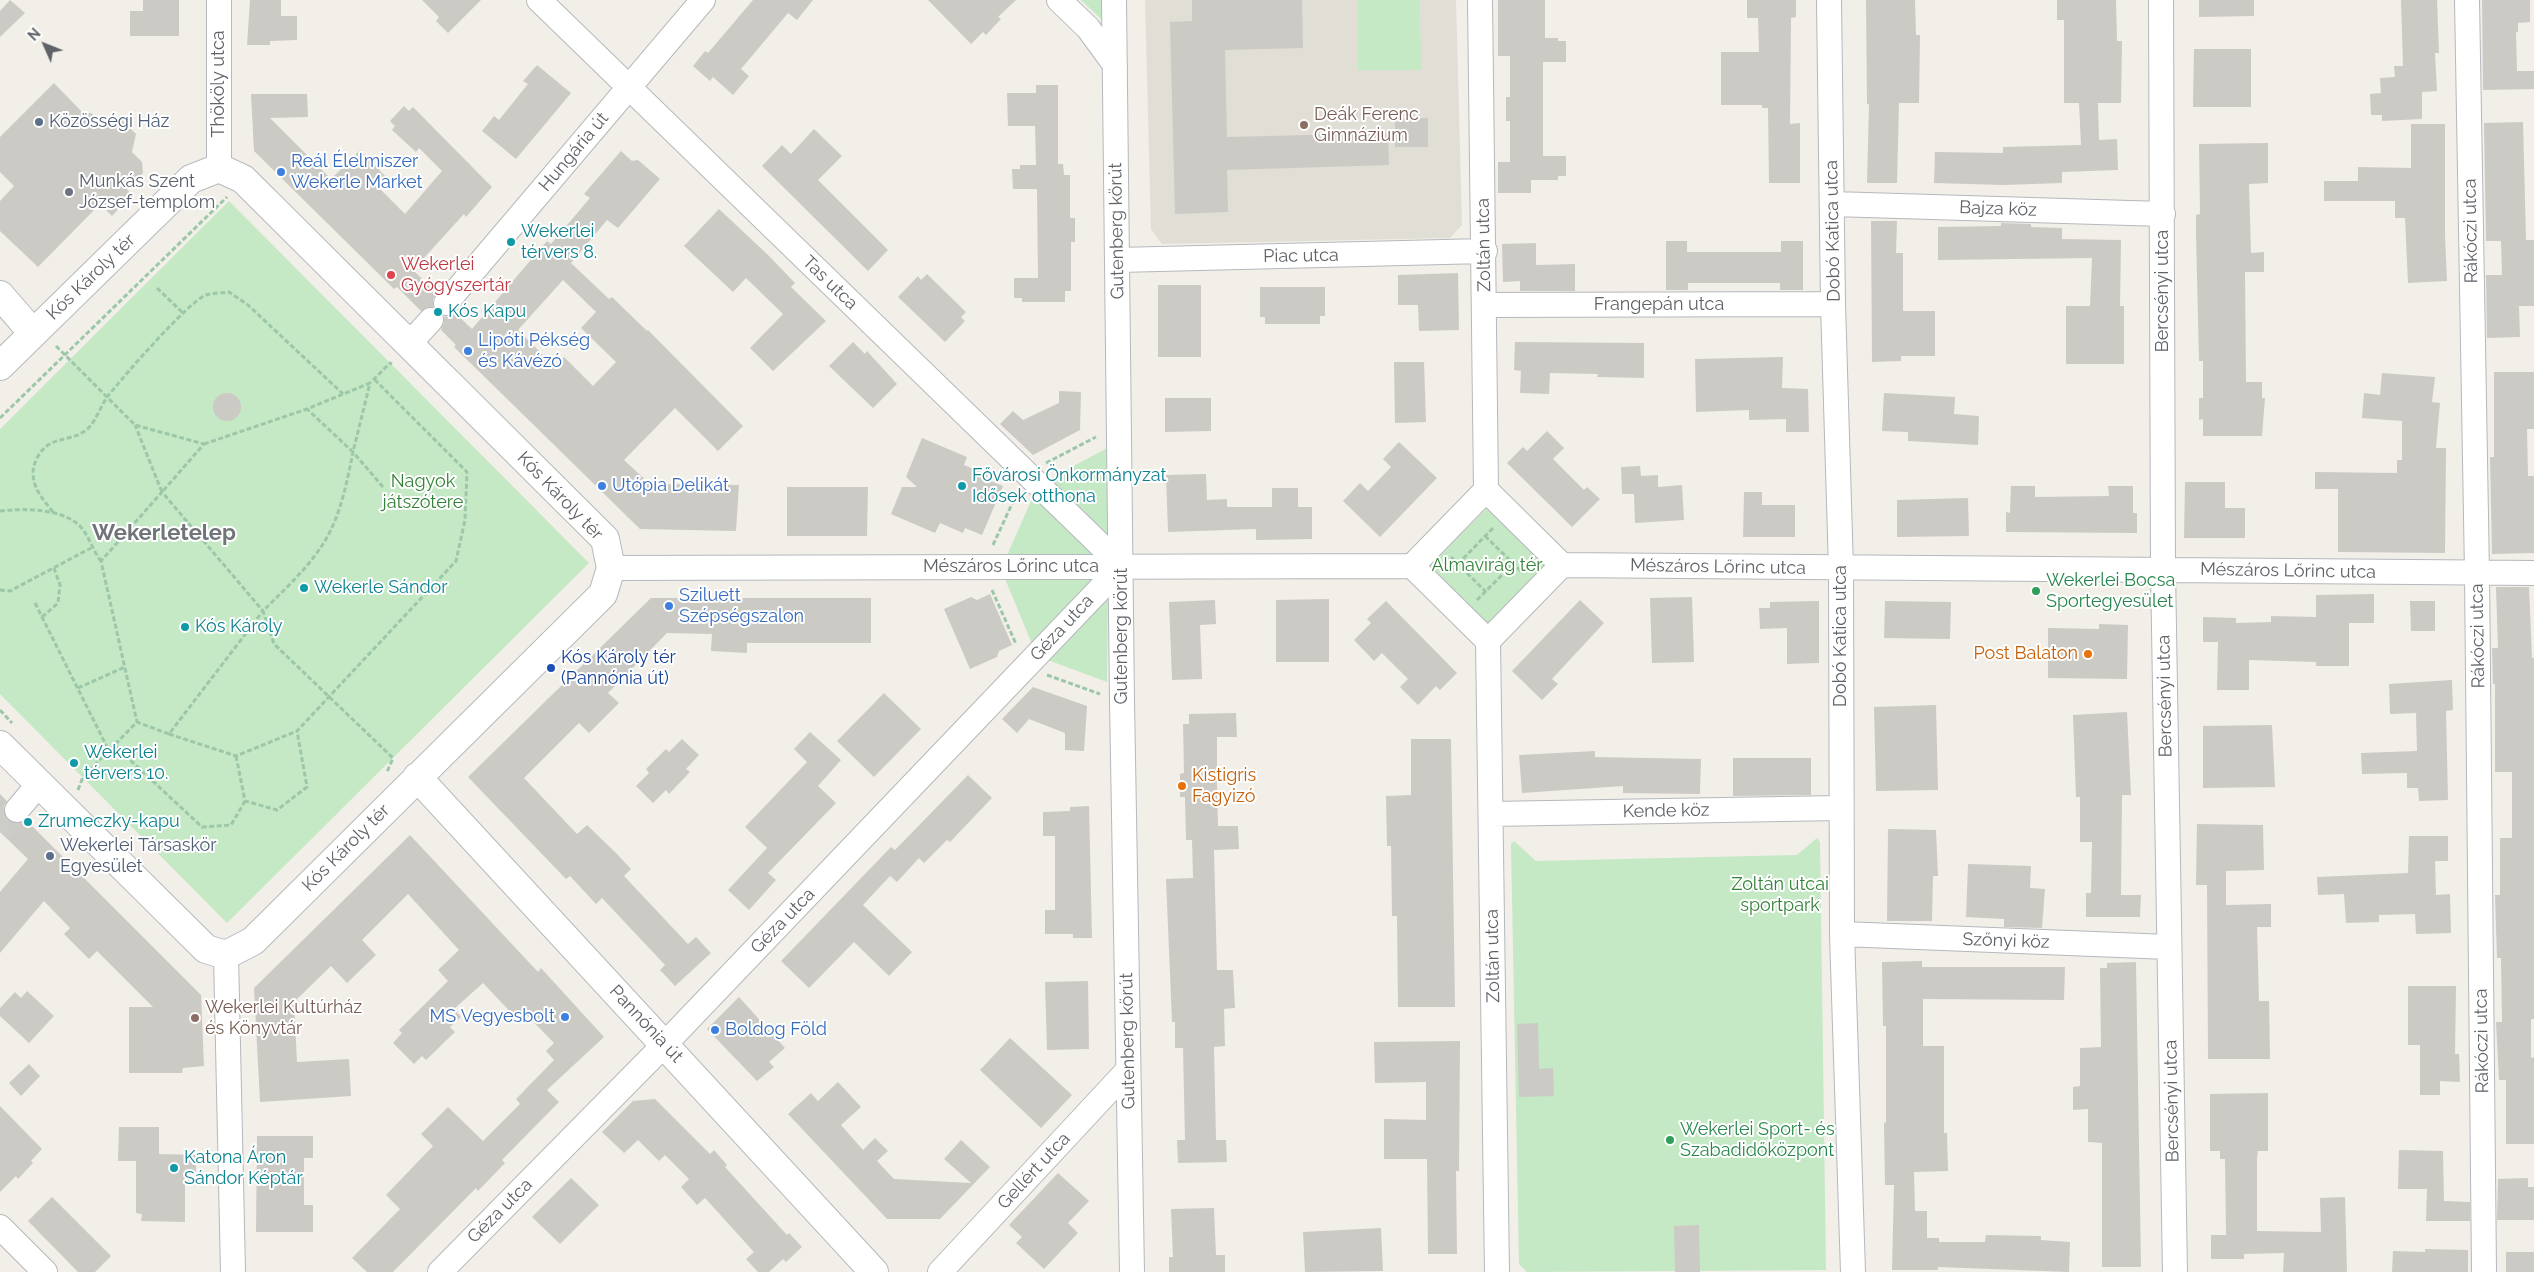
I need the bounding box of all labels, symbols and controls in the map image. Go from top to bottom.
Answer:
north arrow [20,20,70,70]
text: N [25,25,44,44]
street label: Thököly utca [208,30,230,138]
place label: Deák Ferenc Gimnázium [1314,104,1419,146]
street label: Hungária út [535,108,613,196]
place label: Közösségi Ház [49,111,169,133]
marker: Közösségi Ház [33,116,45,128]
marker: Deák Ferenc Gimnázium [1298,119,1310,131]
place label: Reál Élelmiszer Wekerle Market [291,151,423,193]
street label: Dobó Katica utca [1821,160,1845,302]
street label: Gutenberg körút [1105,162,1129,300]
marker: Reál Élelmiszer Wekerle Market [275,166,287,178]
place label: Munkás Szent József-templom [79,171,215,213]
street label: Rákóczi utca [2459,178,2483,284]
marker: Munkás Szent József-templom [63,186,75,198]
street label: Bajza köz [1959,197,2037,221]
street label: Zoltán utca [1472,198,1496,292]
place label: Wekerlei térvers 8. [521,221,597,264]
street label: Kós Károly tér [42,229,140,325]
street label: Bercsényi utca [2152,230,2174,352]
marker: Wekerlei térvers 8. [505,236,517,248]
street label: Piac utca [1263,245,1339,267]
street label: Tas utca [798,251,862,315]
place label: Wekerlei Gyógyszertár [401,254,511,296]
marker: Wekerlei Gyógyszertár [385,269,397,281]
street label: Frangepán utca [1594,294,1724,316]
place label: Kós Kapu [448,301,526,323]
marker: Kós Kapu [432,306,444,318]
place label: Lipóti Pékség és Kávézó [478,330,590,372]
marker: Lipóti Pékség és Kávézó [462,345,474,357]
street label: Kós Károly tér [512,447,608,545]
place label: Fővárosi Önkormányzat Idősek otthona [972,465,1167,508]
park label: Nagyok játszótere [383,471,463,514]
place label: Utópia Delikát [612,475,729,497]
marker: Utópia Delikát [596,480,608,492]
marker: Fővárosi Önkormányzat Idősek otthona [956,480,968,492]
district label: Wekerletelep [92,520,236,546]
park label: Almavirág tér [1431,555,1543,577]
street label: Mészáros Lőrinc utca [1630,555,1806,579]
street label: Mészáros Lőrinc utca [923,556,1099,578]
street label: Mészáros Lőrinc utca [2200,559,2376,583]
street label: Dobó Katica utca [1830,565,1852,707]
street label: Gutenberg körút [1111,568,1133,704]
place label: Wekerlei Bocsa Sportegyesület [2046,570,2175,612]
place label: Wekerle Sándor [314,577,448,599]
marker: Wekerle Sándor [298,582,310,594]
street label: Rákóczi utca [2466,583,2490,689]
place label: Sziluett Szépségszalon [679,585,804,628]
marker: Wekerlei Bocsa Sportegyesület [2030,585,2042,597]
street label: Géza utca [1026,590,1098,666]
marker: Sziluett Szépségszalon [663,600,675,612]
place label: Kós Károly [195,616,282,638]
marker: Kós Károly [179,621,191,633]
street label: Bercsényi utca [2153,635,2177,757]
place label: Post Balaton [1973,643,2078,665]
place label: Kós Károly tér (Pannónia út) [561,647,676,690]
marker: Post Balaton [2082,648,2094,660]
marker: Kós Károly tér (Pannónia út) [545,662,557,674]
place label: Wekerlei térvers 10. [84,742,168,784]
marker: Wekerlei térvers 10. [68,757,80,769]
place label: Kistigris Fagyizó [1192,765,1256,808]
marker: Kistigris Fagyizó [1176,780,1188,792]
street label: Kende köz [1622,799,1710,823]
street label: Kós Károly tér [298,800,394,896]
place label: Zrumeczky-kapu [38,811,180,833]
marker: Zrumeczky-kapu [22,816,34,828]
place label: Wekerlei Társaskör Egyesület [60,835,217,878]
marker: Wekerlei Társaskör Egyesület [44,850,56,862]
park label: Zoltán utcai sportpark [1731,874,1829,916]
street label: Géza utca [746,884,820,958]
street label: Zoltán utca [1481,909,1505,1003]
street label: Szőnyi köz [1962,929,2050,953]
street label: Gutenberg körút [1116,972,1140,1110]
street label: Pannónia út [605,981,687,1067]
street label: Rákóczi utca [2470,988,2494,1094]
place label: Wekerlei Kultúrház és Könyvtár [205,997,362,1040]
place label: MS Vegyesbolt [430,1006,555,1028]
marker: MS Vegyesbolt [559,1011,571,1023]
marker: Wekerlei Kultúrház és Könyvtár [189,1012,201,1024]
place label: Boldog Föld [725,1019,827,1041]
marker: Boldog Föld [709,1024,721,1036]
street label: Bercsényi utca [2160,1040,2184,1162]
place label: Wekerlei Sport- és Szabadidőközpont [1680,1119,1835,1162]
street label: Gellért utca [993,1128,1075,1214]
marker: Wekerlei Sport- és Szabadidőközpont [1664,1134,1676,1146]
place label: Katona Áron Sándor Képtár [184,1147,303,1190]
marker: Katona Áron Sándor Képtár [168,1162,180,1174]
street label: Géza utca [463,1174,537,1248]

